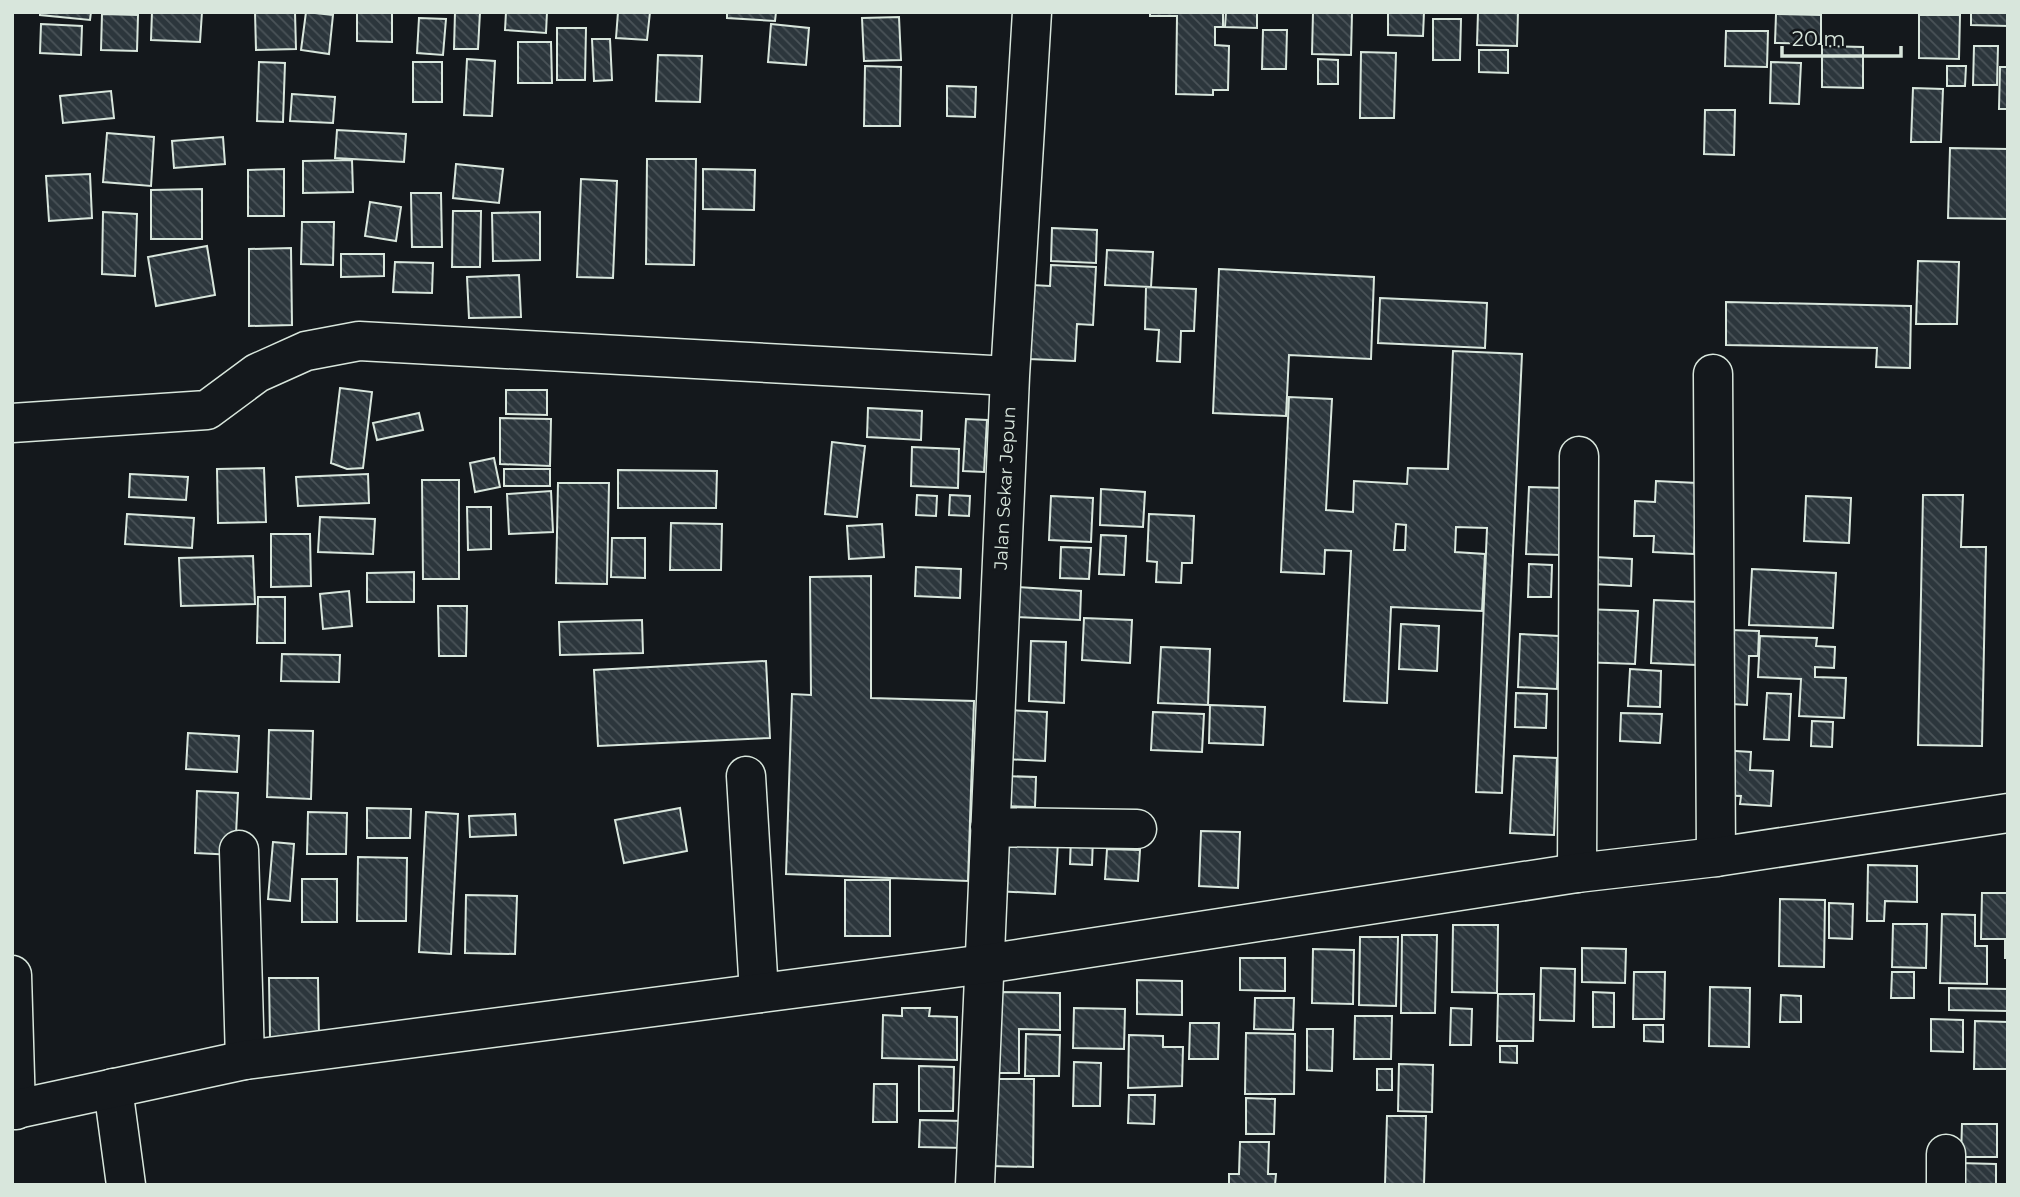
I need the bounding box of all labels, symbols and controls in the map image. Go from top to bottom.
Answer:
scale bar [1782,14,1901,58]
text: 20 m [1792,26,1846,51]
street label: Jalan Sekar Jepun [990,406,1020,571]

